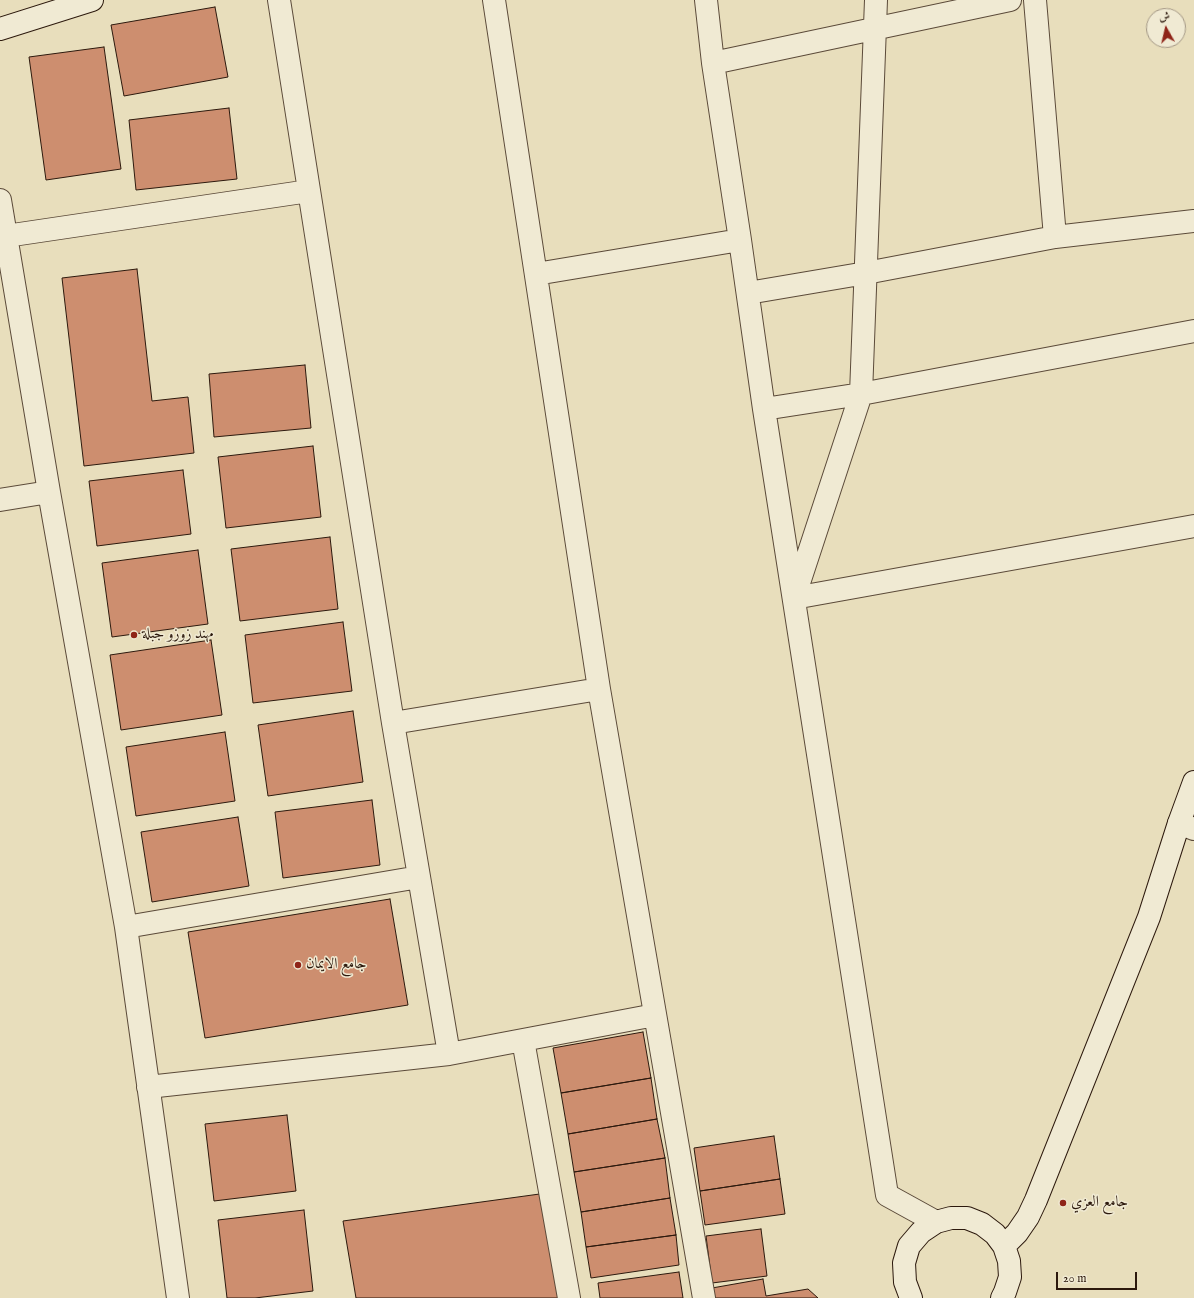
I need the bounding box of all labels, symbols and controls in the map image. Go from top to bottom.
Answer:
north arrow [1146,8,1186,48]
text: ش [1158,9,1171,25]
place label: مهند زوزو جبلة [142,626,213,644]
marker: مهند زوزو جبلة [129,630,139,640]
place label: جامع الايمان [306,956,366,974]
marker: جامع الايمان [293,960,303,970]
place label: جامع العزي [1071,1194,1128,1212]
marker: جامع العزي [1058,1198,1068,1208]
scale bar [1058,1264,1139,1290]
text: 20 m [1063,1271,1086,1286]

